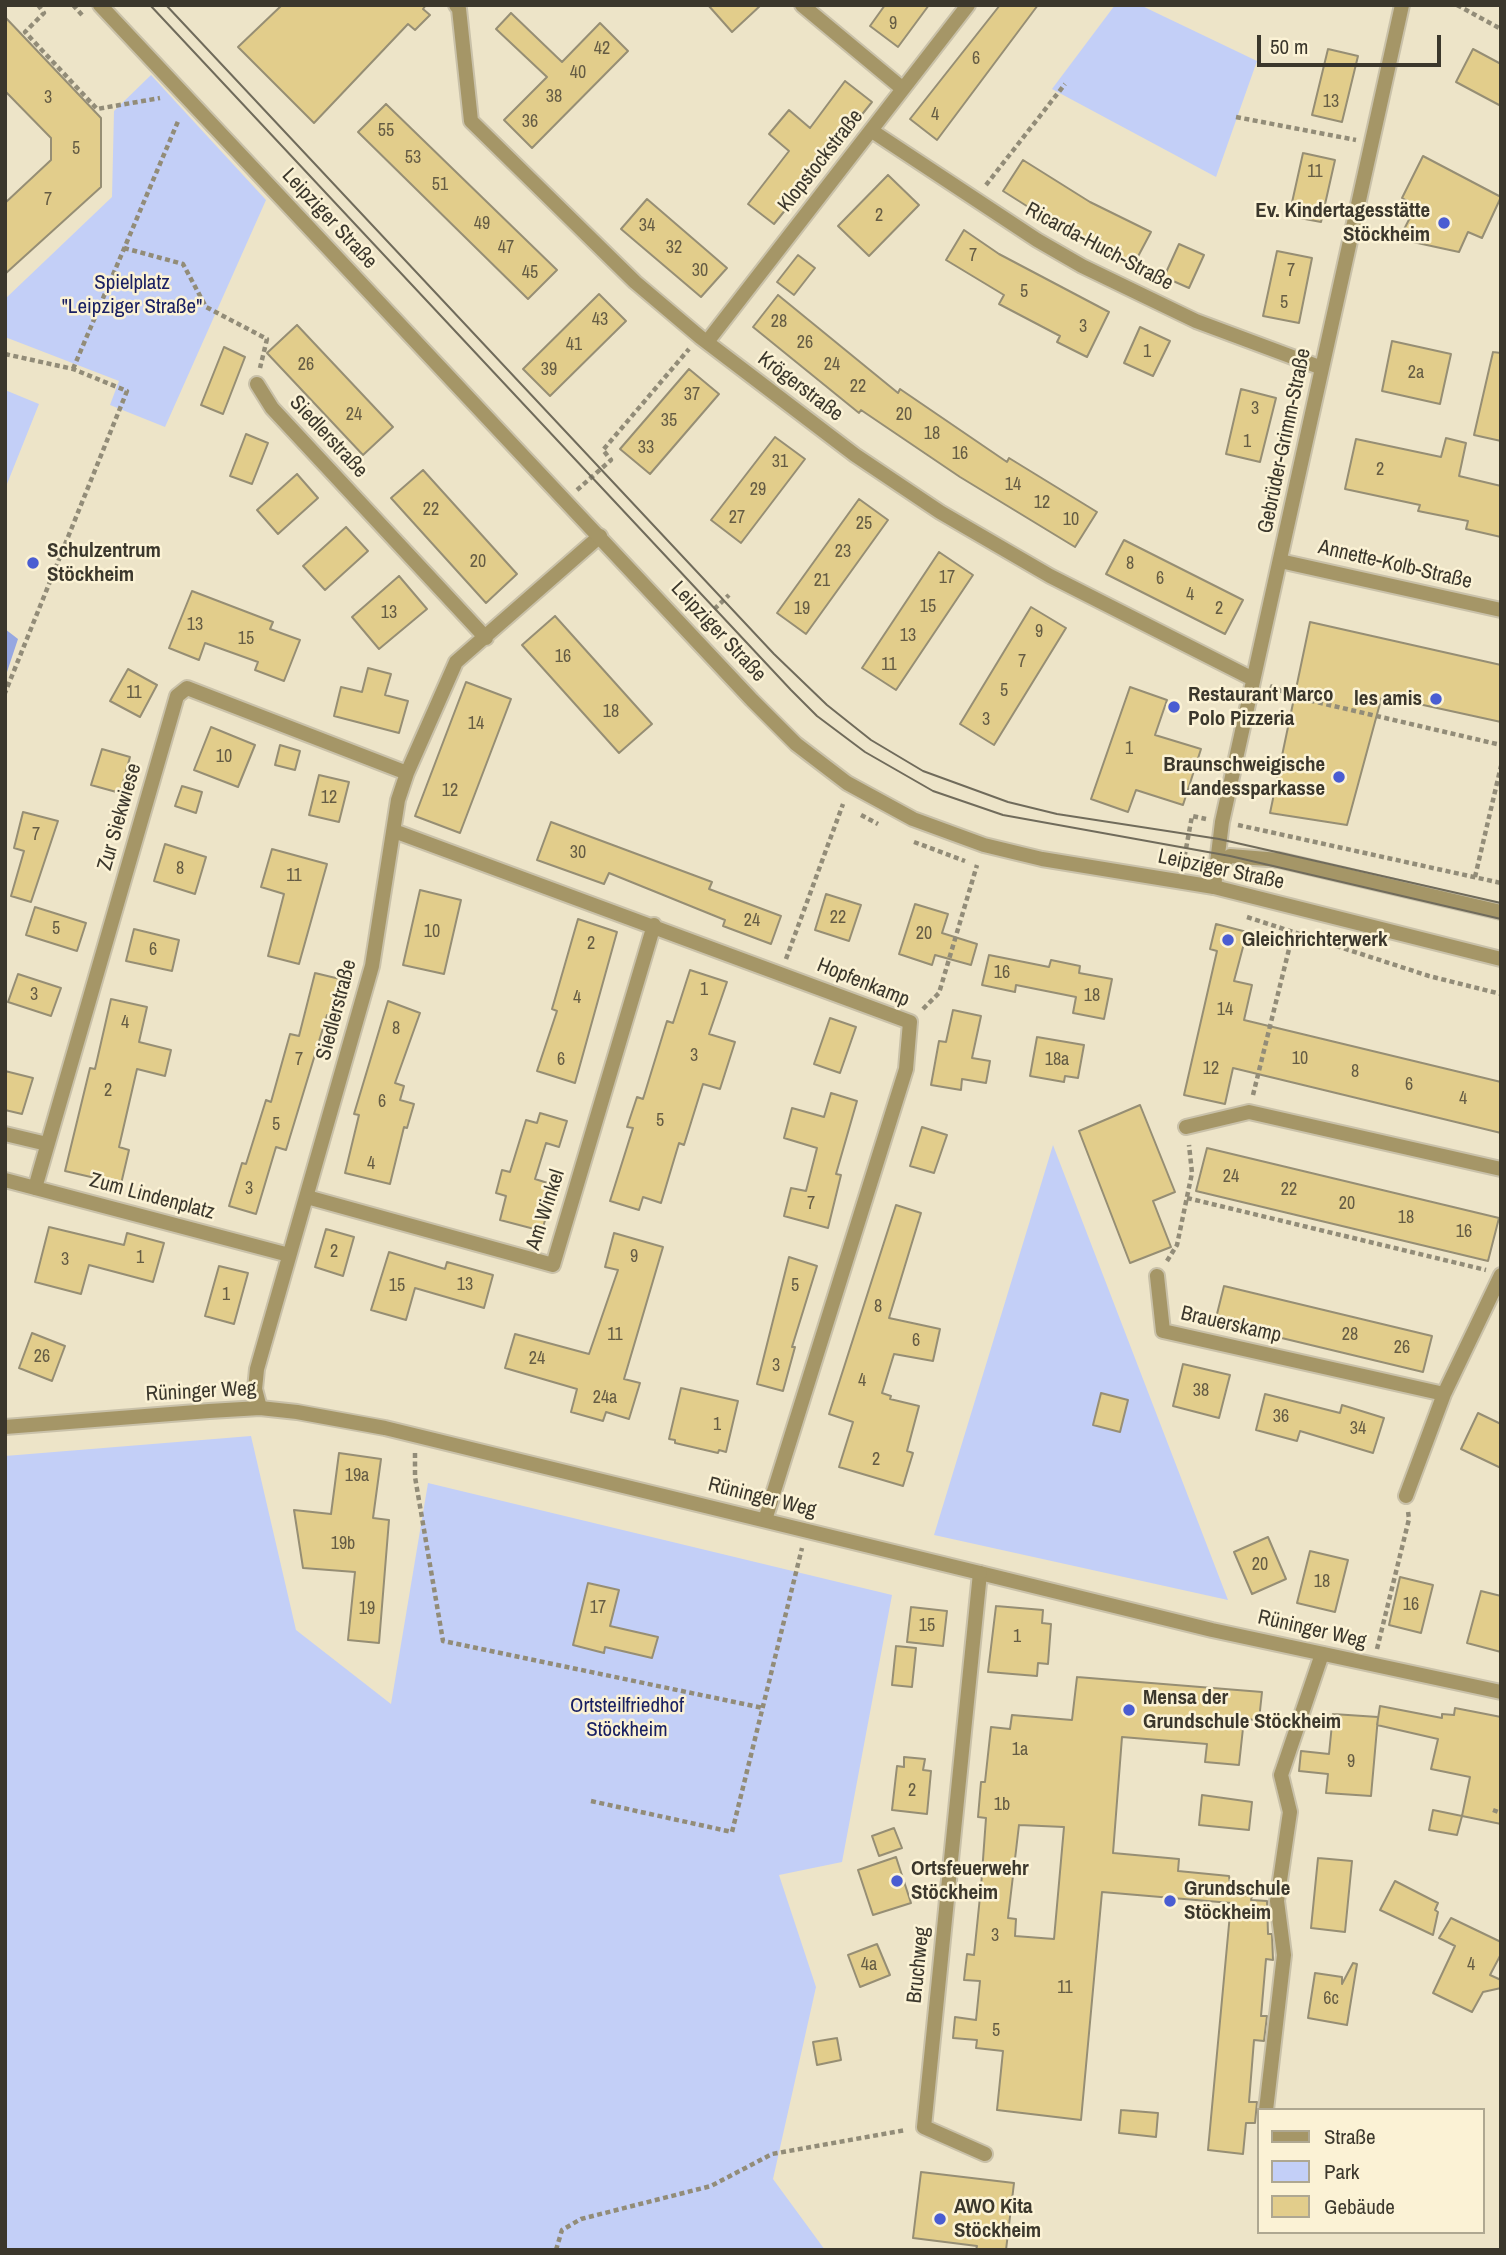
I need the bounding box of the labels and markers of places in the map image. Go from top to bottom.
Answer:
place label: Ev. Kindertagesstätte Stöckheim [1255,198,1430,248]
marker: Ev. Kindertagesstätte Stöckheim [1436,215,1452,231]
place label: Schulzentrum Stöckheim [47,538,161,588]
marker: Schulzentrum Stöckheim [25,555,41,571]
place label: Restaurant Marco Polo Pizzeria [1188,682,1333,732]
place label: les amis [1354,686,1422,712]
marker: les amis [1428,691,1444,707]
marker: Restaurant Marco Polo Pizzeria [1166,699,1182,715]
place label: Braunschweigische Landessparkasse [1163,752,1325,802]
marker: Braunschweigische Landessparkasse [1331,769,1347,785]
place label: Gleichrichterwerk [1242,927,1387,953]
marker: Gleichrichterwerk [1220,932,1236,948]
place label: Mensa der Grundschule Stöckheim [1143,1685,1341,1735]
marker: Mensa der Grundschule Stöckheim [1121,1702,1137,1718]
place label: Ortsfeuerwehr Stöckheim [911,1856,1029,1906]
marker: Ortsfeuerwehr Stöckheim [889,1873,905,1889]
place label: Grundschule Stöckheim [1184,1876,1290,1926]
marker: Grundschule Stöckheim [1162,1893,1178,1909]
place label: AWO Kita Stöckheim [954,2194,1041,2244]
marker: AWO Kita Stöckheim [932,2211,948,2227]

